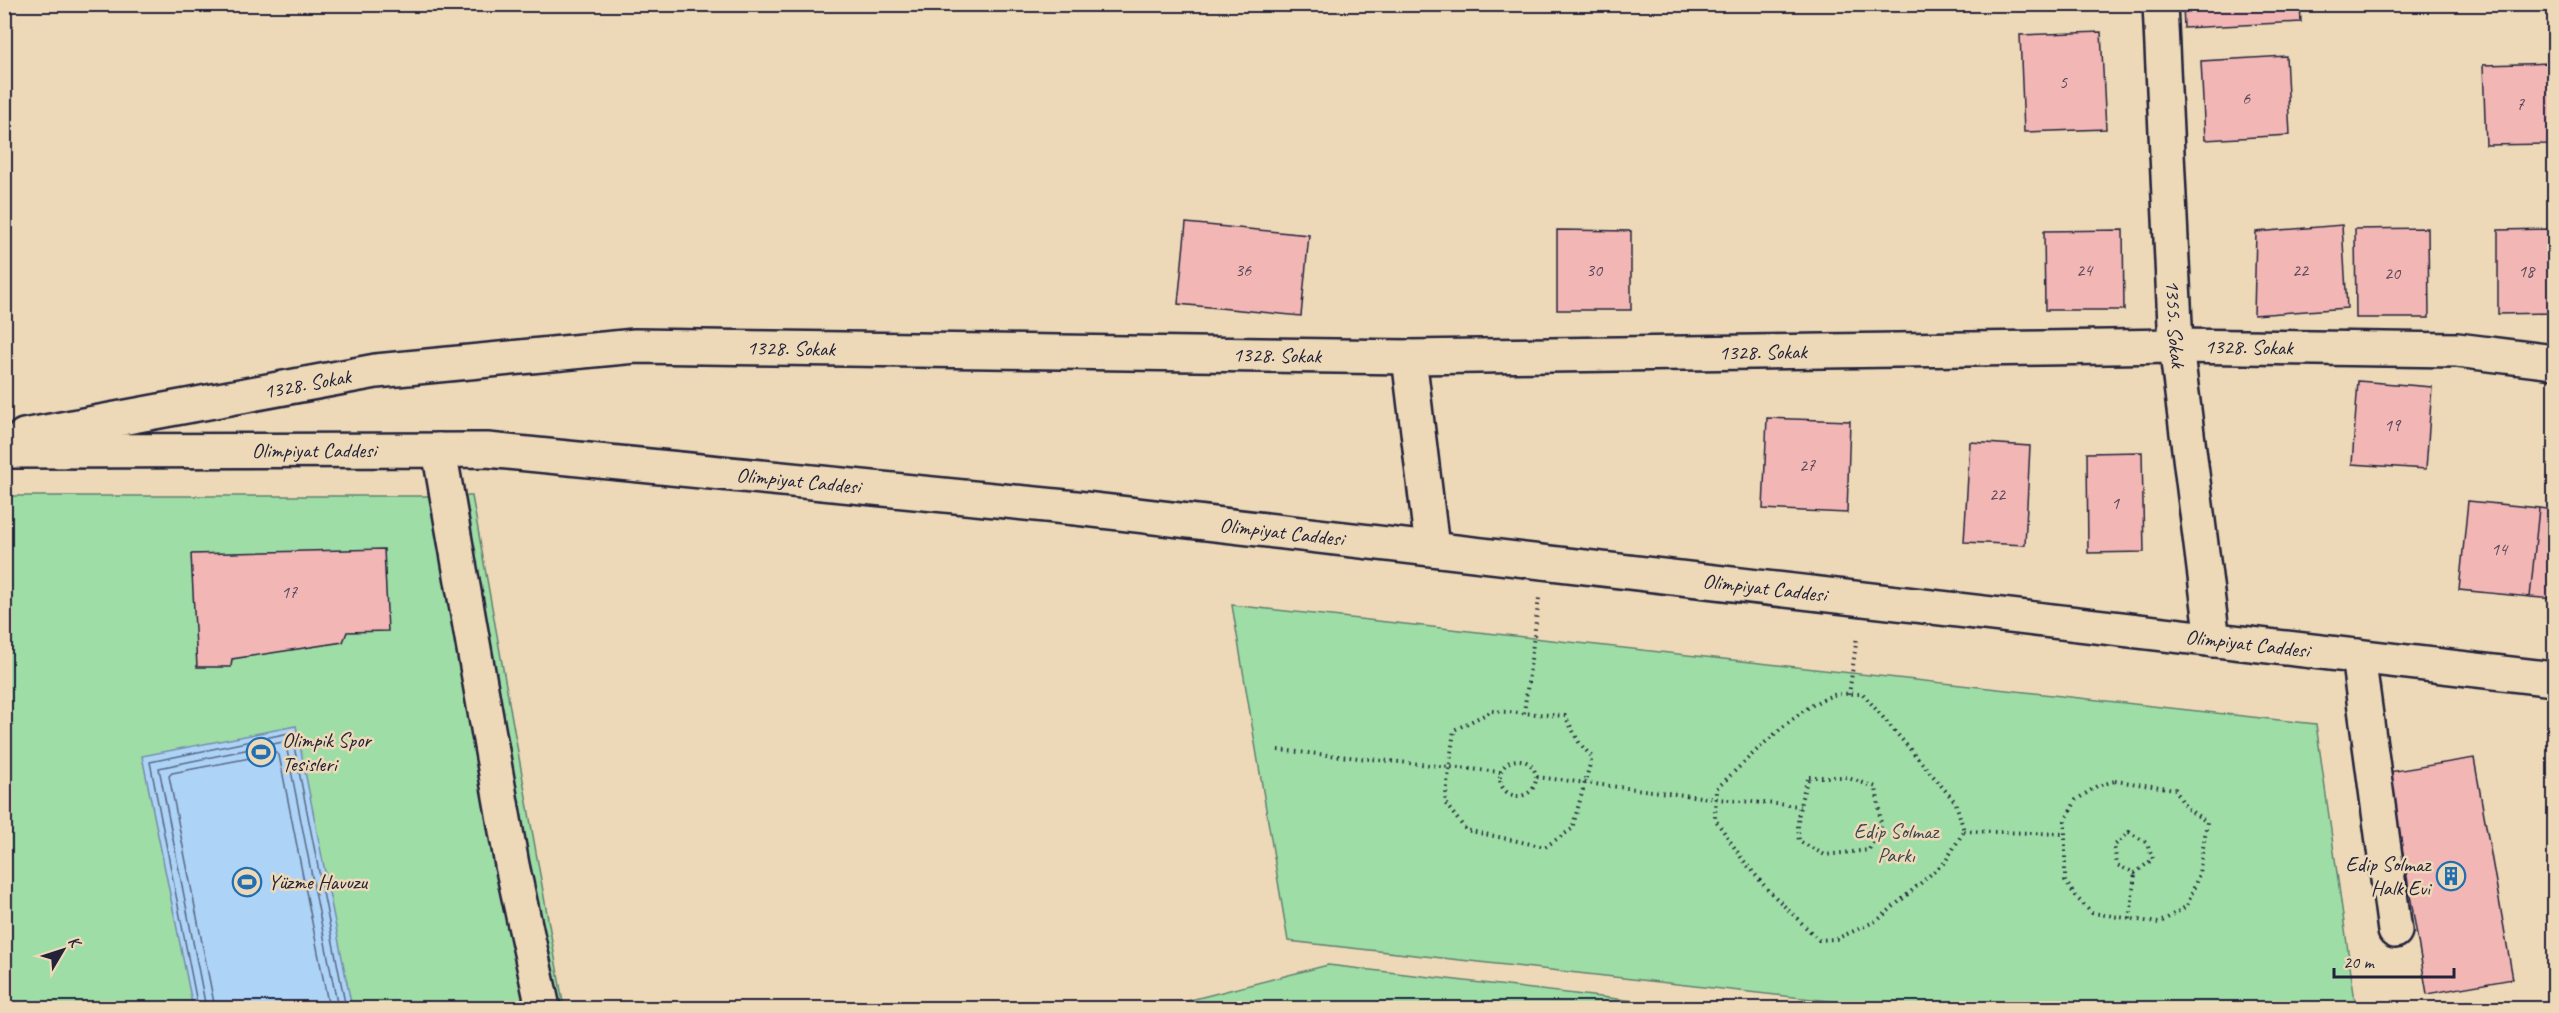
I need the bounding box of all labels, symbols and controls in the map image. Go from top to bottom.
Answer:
house number: 5 [2059,71,2068,93]
house number: 6 [2242,87,2251,109]
house number: 7 [2516,93,2525,115]
house number: 36 [1235,259,1252,281]
house number: 30 [1586,259,1604,281]
house number: 24 [2076,259,2094,281]
house number: 22 [2292,259,2310,281]
house number: 18 [2518,260,2536,282]
house number: 20 [2384,262,2402,284]
street label: 1355. Sokak [2160,279,2192,371]
street label: 1328. Sokak [2204,333,2294,361]
street label: 1328. Sokak [747,335,836,362]
street label: 1328. Sokak [1718,338,1808,366]
street label: 1328. Sokak [1232,341,1322,369]
street label: 1328. Sokak [261,363,354,405]
house number: 19 [2384,414,2402,436]
street label: Olimpiyat Caddesi [252,437,379,463]
house number: 27 [1799,454,1816,476]
street label: Olimpiyat Caddesi [735,462,865,500]
house number: 22 [1989,483,2007,505]
house number: 1 [2111,492,2120,514]
street label: Olimpiyat Caddesi [1218,512,1348,552]
house number: 14 [2491,538,2509,560]
street label: Olimpiyat Caddesi [1701,568,1831,608]
house number: 17 [281,581,298,603]
street label: Olimpiyat Caddesi [2184,623,2314,664]
place label: Olimpik Spor Tesisleri [282,727,372,777]
sports icon: Olimpik Spor Tesisleri [245,736,277,768]
park label: Edip Solmaz Parkı [1854,818,1941,868]
place label: Edip Solmaz Halk Evi [2346,851,2433,901]
building icon: Edip Solmaz Halk Evi [2435,860,2467,892]
sports icon: Yüzme Havuzu [231,866,263,898]
place label: Yüzme Havuzu [268,869,368,895]
north arrow [33,920,93,980]
text: K [64,932,87,954]
scale bar [2334,941,2454,979]
text: 20 m [2343,951,2376,973]

